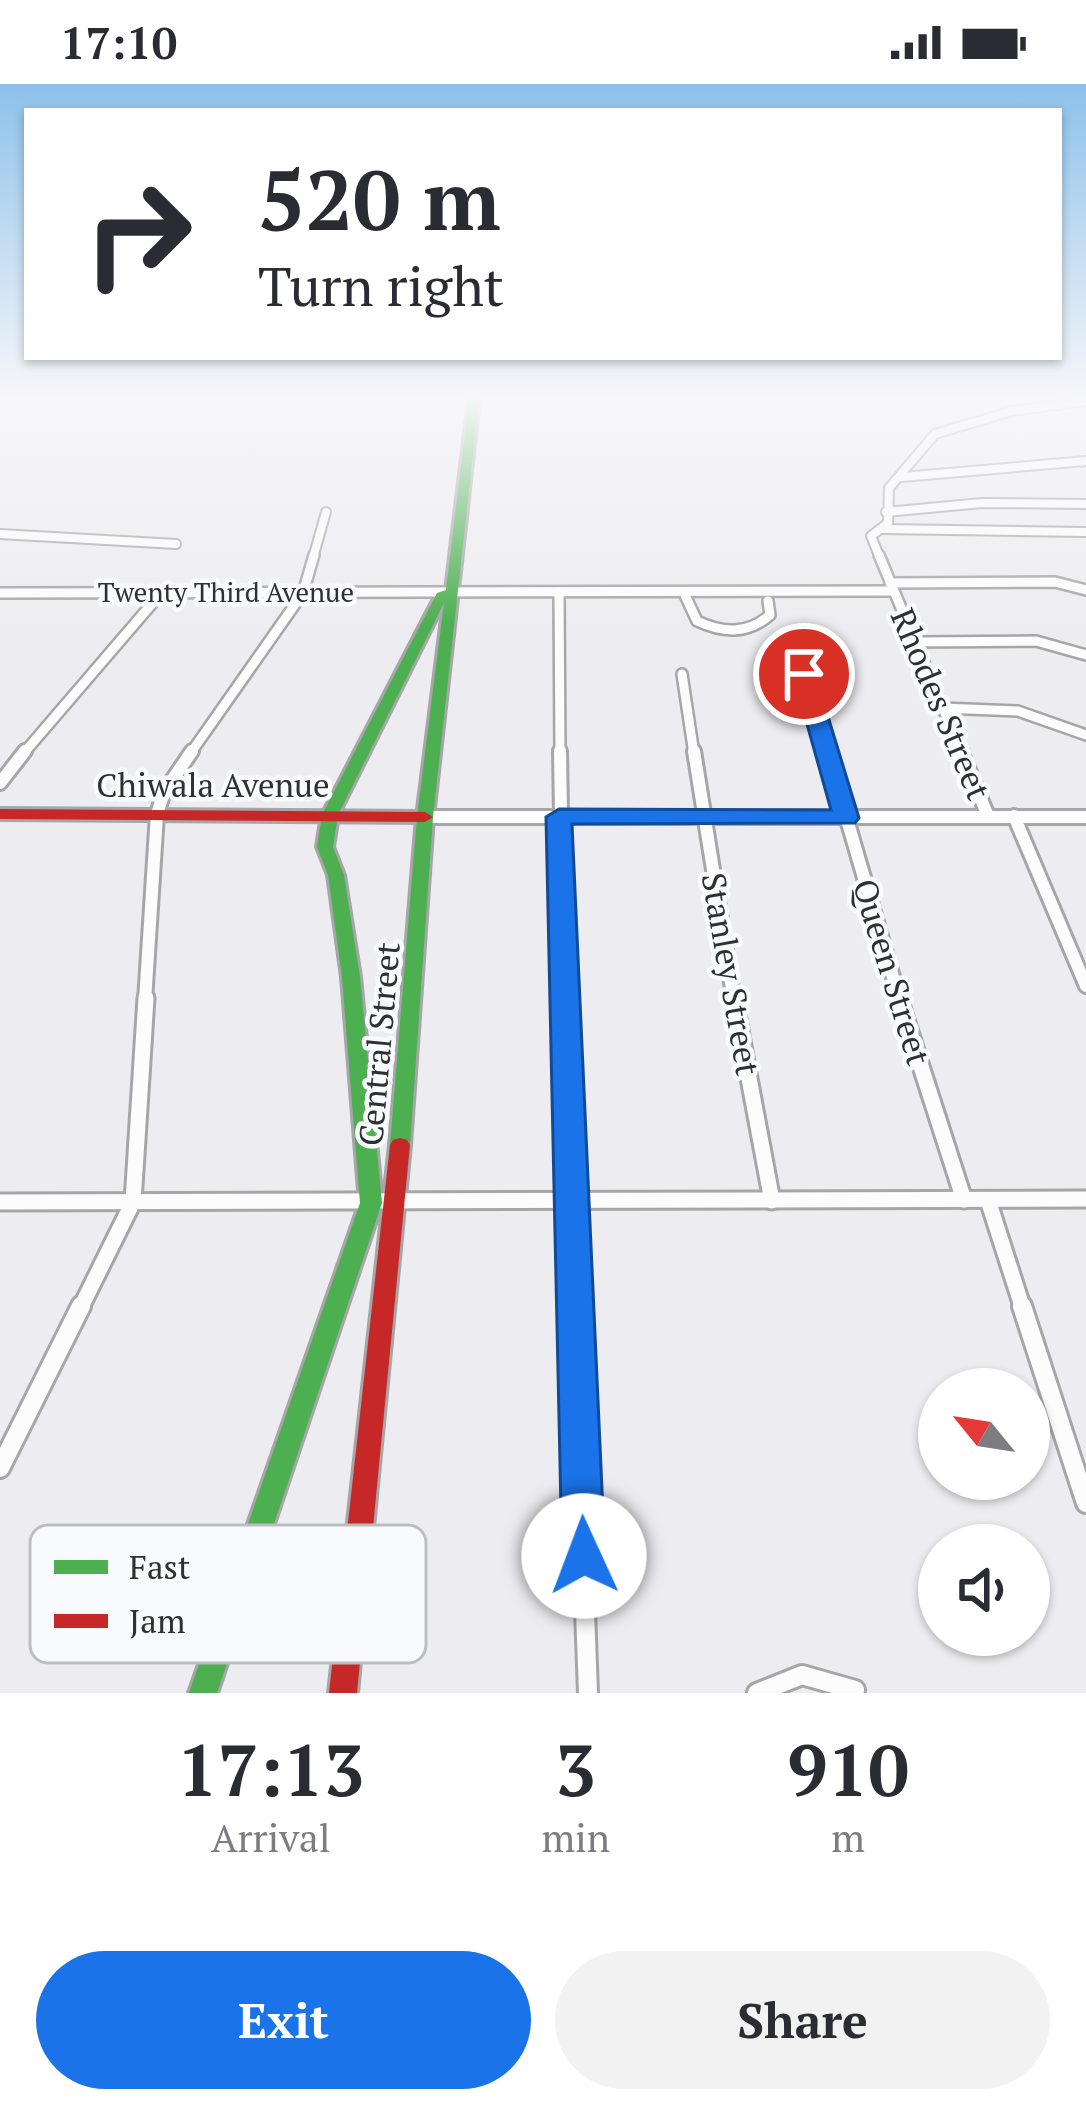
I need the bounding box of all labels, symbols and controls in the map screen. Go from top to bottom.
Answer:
text: 17:10 [60,12,177,72]
text: 520 m [258,143,501,254]
icon: right [60,156,216,312]
text: Turn right [258,250,504,321]
street label: Twenty Third Avenue [98,574,354,610]
street label: Rhodes Street [882,602,1001,806]
pin [753,623,855,725]
icon: arrive [771,641,837,707]
street label: Chiwala Avenue [96,763,330,806]
street label: Stanley Street [693,869,770,1079]
street label: Queen Street [844,874,941,1070]
street label: Central Street [348,940,409,1148]
north arrow [918,1368,1050,1500]
map controls [918,1368,1050,1656]
position arrow [521,1493,647,1619]
button: sound [918,1524,1050,1656]
legend [30,1525,426,1663]
text: Fast [129,1545,190,1588]
text: Jam [129,1599,185,1642]
text: 17:13 [177,1721,364,1817]
text: 3 [555,1721,596,1817]
text: 910 [787,1721,909,1817]
text: Arrival [211,1811,330,1863]
text: min [541,1811,610,1863]
text: m [831,1811,865,1863]
button: Exit [36,1951,531,2089]
button: Share [555,1951,1050,2089]

